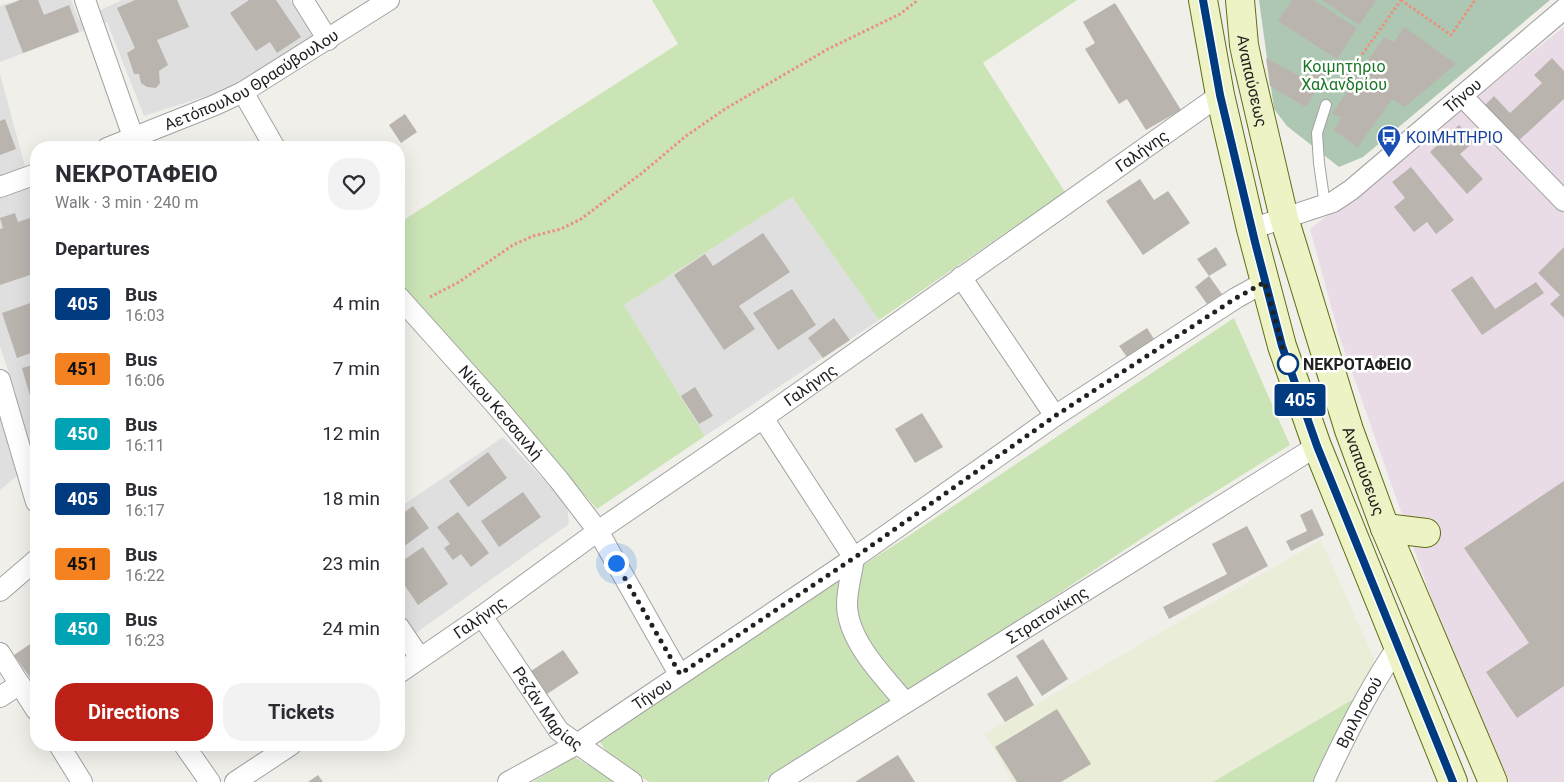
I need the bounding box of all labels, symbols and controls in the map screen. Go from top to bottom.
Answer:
street label: Αετόπουλου Θρασύβουλου [162,25,342,134]
street label: Αναπαύσεως [1233,34,1271,129]
park label: Κοιμητήριο Χαλανδρίου [1301,57,1387,94]
street label: Τήνου [1440,75,1485,117]
bus stop icon: ΚΟΙΜΗΤΗΡΙΟ [1376,124,1402,158]
street label: Γαλήνης [1112,126,1172,176]
place label: ΚΟΙΜΗΤΗΡΙΟ [1406,128,1503,147]
button: heart [328,158,380,210]
text: ΝΕΚΡΟΤΑΦΕΙΟ [55,160,218,188]
text: Walk · 3 min · 240 m [55,193,199,212]
text: Departures [55,237,150,260]
text: Bus [125,283,158,306]
text: 4 min [333,292,380,315]
text: 405 [67,293,98,314]
text: 16:03 [125,306,165,325]
text: Bus [125,348,158,371]
marker: ΝΕΚΡΟΤΑΦΕΙΟ [1277,353,1299,375]
place label: ΝΕΚΡΟΤΑΦΕΙΟ [1303,355,1412,374]
text: 7 min [333,357,380,380]
text: 451 [67,358,98,379]
street label: Γαλήνης [780,360,840,410]
street label: Νίκου Κεσσανλή [455,361,547,464]
text: 16:06 [125,371,165,390]
line badge: 405 [1271,384,1329,416]
text: 405 [1285,389,1315,410]
text: Bus [125,413,158,436]
text: 12 min [322,422,380,445]
text: 450 [67,423,98,444]
street label: Αναπαύσεως [1338,424,1389,518]
text: 16:11 [125,436,165,455]
text: Bus [125,478,158,501]
text: 18 min [322,487,380,510]
text: 405 [67,488,98,509]
text: 16:17 [125,501,165,520]
text: Bus [125,543,158,566]
your location [604,551,629,576]
text: 23 min [322,552,380,575]
text: 451 [67,553,98,574]
text: 16:22 [125,566,165,585]
street label: Στρατονίκης [1003,583,1091,648]
street label: Γαλήνης [450,593,510,643]
text: Bus [125,608,158,631]
text: 24 min [322,617,380,640]
text: 450 [67,618,98,639]
text: 16:23 [125,631,165,650]
street label: Ρεζάν Μαρίας [509,663,586,755]
street label: Βριλησσού [1332,673,1386,751]
street label: Τήνου [629,674,675,714]
button: Directions [55,683,213,741]
button: Tickets [223,683,380,741]

